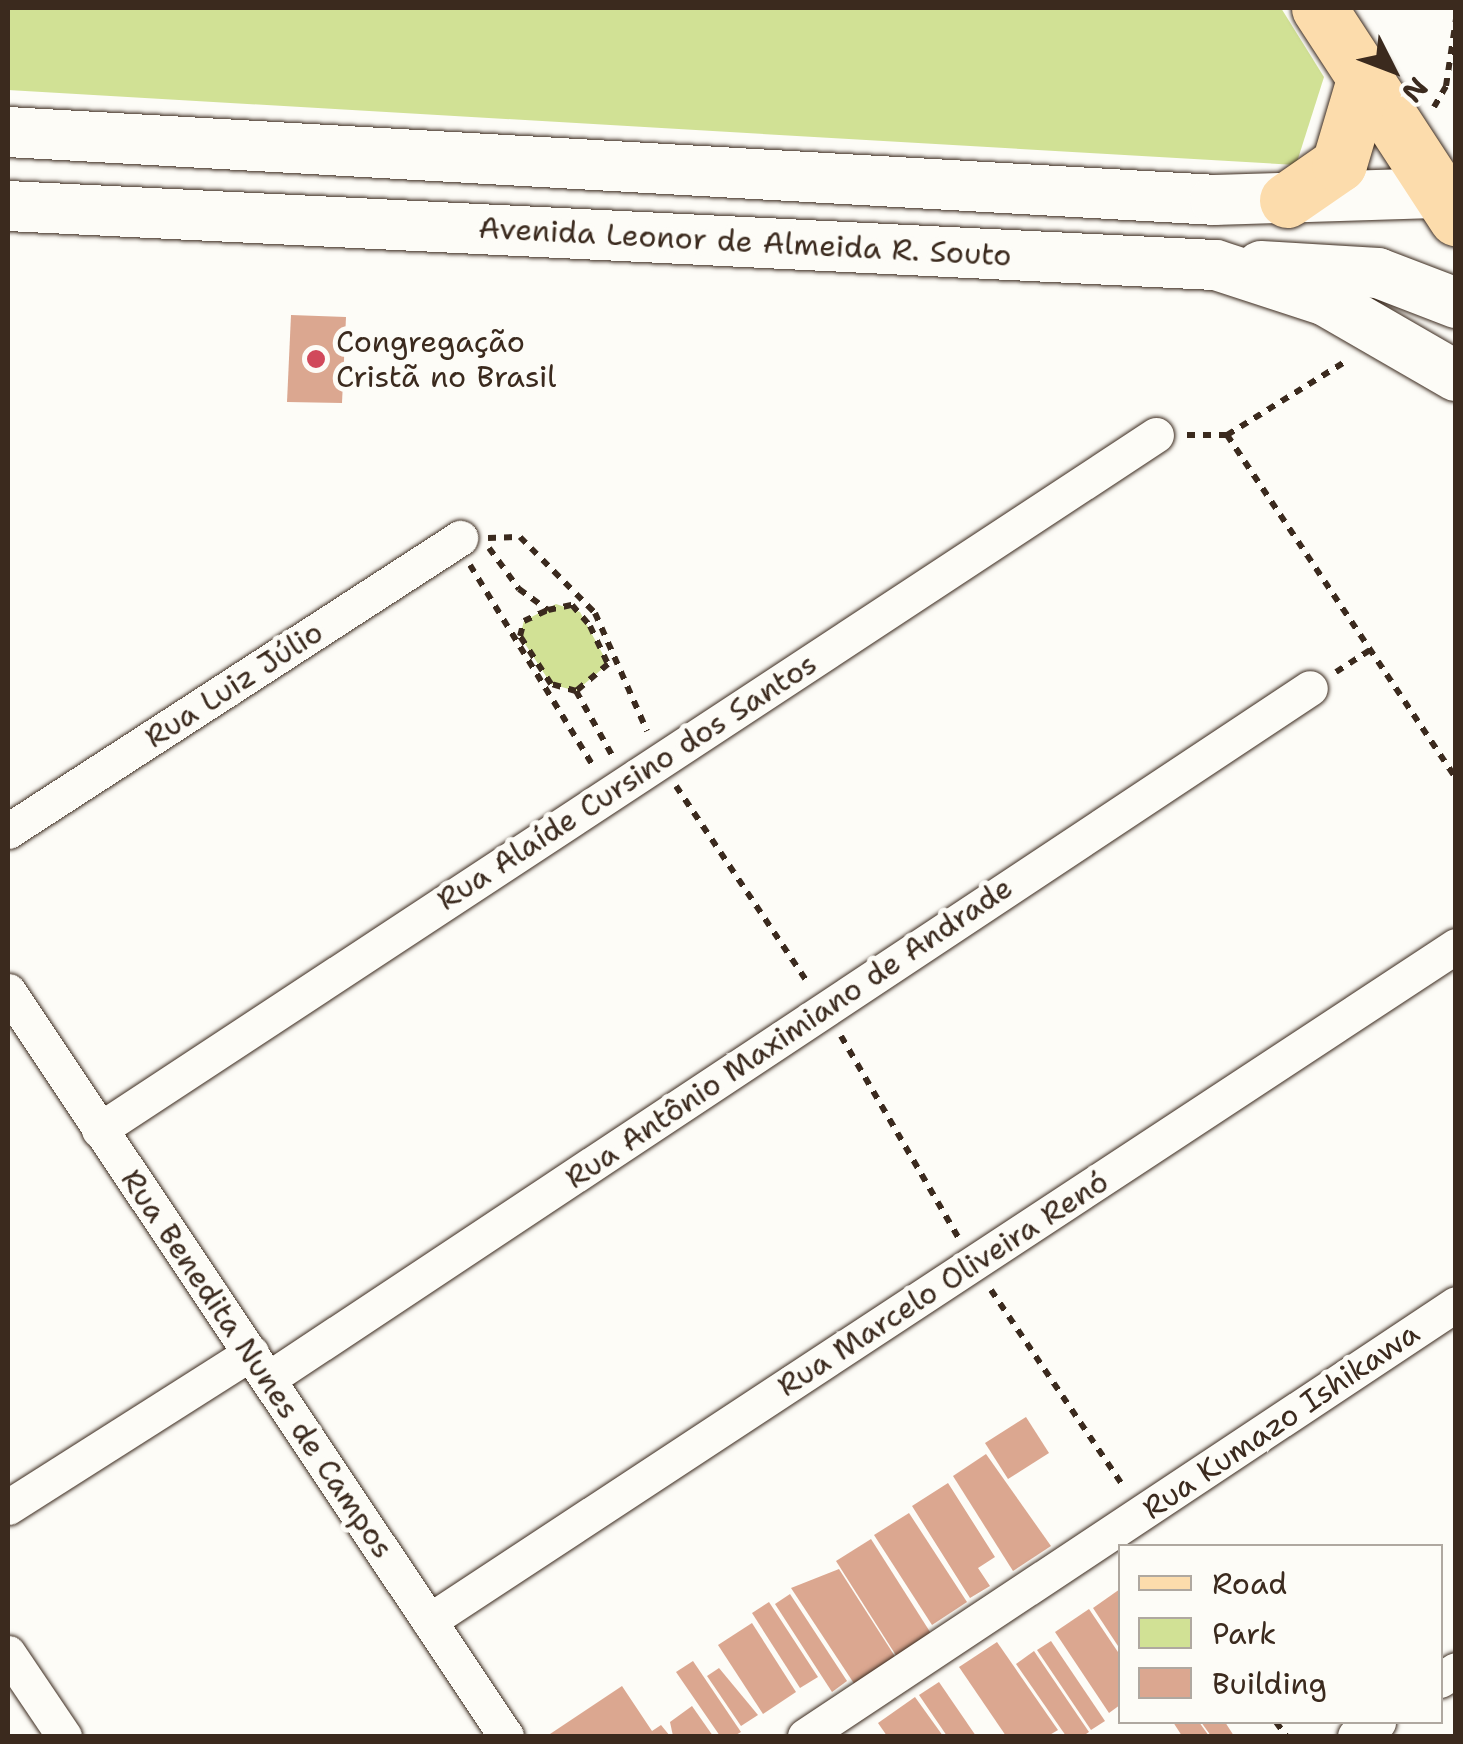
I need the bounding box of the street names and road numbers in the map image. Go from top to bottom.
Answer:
street label: Avenida Leonor de Almeida R. Souto [478,210,1012,274]
street label: Rua Luiz Júlio [138,614,330,756]
street label: Rua Alaíde Cursino dos Santos [431,646,823,918]
street label: Rua Antônio Maximiano de Andrade [559,870,1019,1196]
street label: Rua Benedita Nunes de Campos [113,1163,401,1565]
street label: Rua Marcelo Oliveira Renó [771,1164,1115,1404]
street label: Rua Kumazo Ishikawa [1136,1315,1426,1527]

